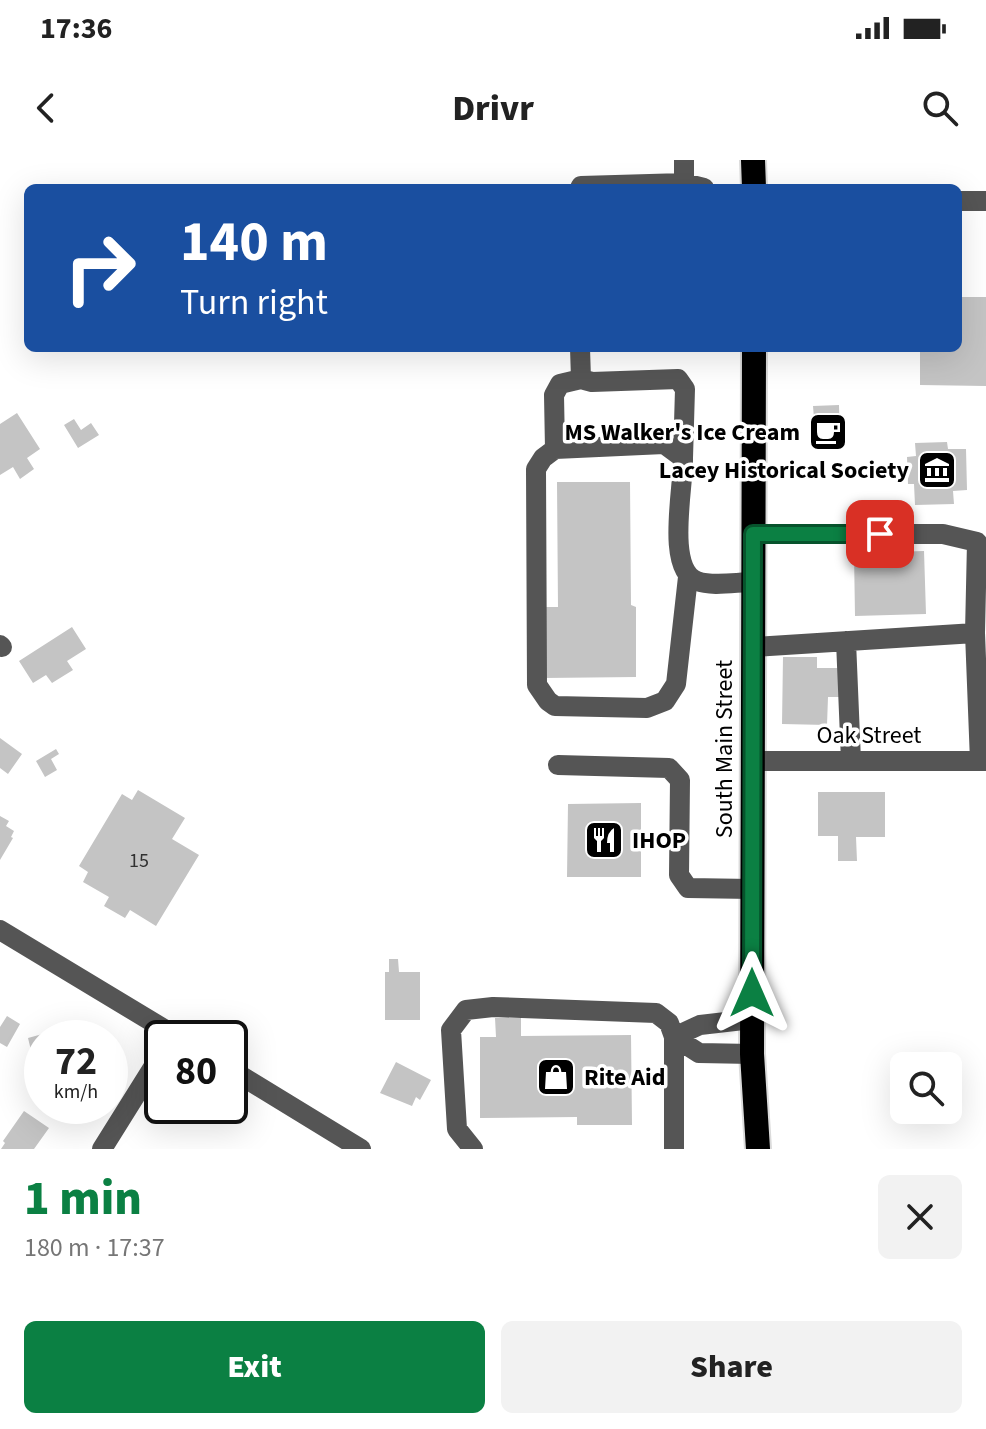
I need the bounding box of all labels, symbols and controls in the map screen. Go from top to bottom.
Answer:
text: 17:36 [40,7,112,50]
text: Drivr [452,83,534,134]
icon: back [24,86,68,130]
icon: search [918,86,962,130]
text: 140 m [180,203,328,282]
icon: right [48,216,152,320]
text: Turn right [180,277,328,328]
cafe icon: MS Walker's Ice Cream [807,411,849,453]
place label: MS Walker's Ice Cream [565,415,800,450]
museum icon: Lacey Historical Society [916,449,958,491]
place label: Lacey Historical Society [659,453,909,488]
pin [846,500,914,568]
icon: arrive [858,512,902,556]
street label: South Main Street [707,660,742,838]
street label: Oak Street [817,718,921,753]
restaurant icon: IHOP [583,819,625,861]
place label: IHOP [632,823,686,858]
house number: 15 [129,847,149,875]
position arrow [710,951,794,1035]
speed limit sign: 80 [144,1020,248,1124]
text: 72 [55,1033,97,1090]
map controls [890,1052,962,1124]
button: search [890,1052,962,1124]
shop icon: Rite Aid [535,1056,577,1098]
place label: Rite Aid [584,1060,665,1095]
text: km/h [54,1078,98,1106]
text: 1 min [24,1165,142,1233]
button: close [878,1175,962,1259]
text: 180 m · 17:37 [24,1229,165,1266]
button: Exit [24,1321,485,1413]
button: Share [501,1321,962,1413]

